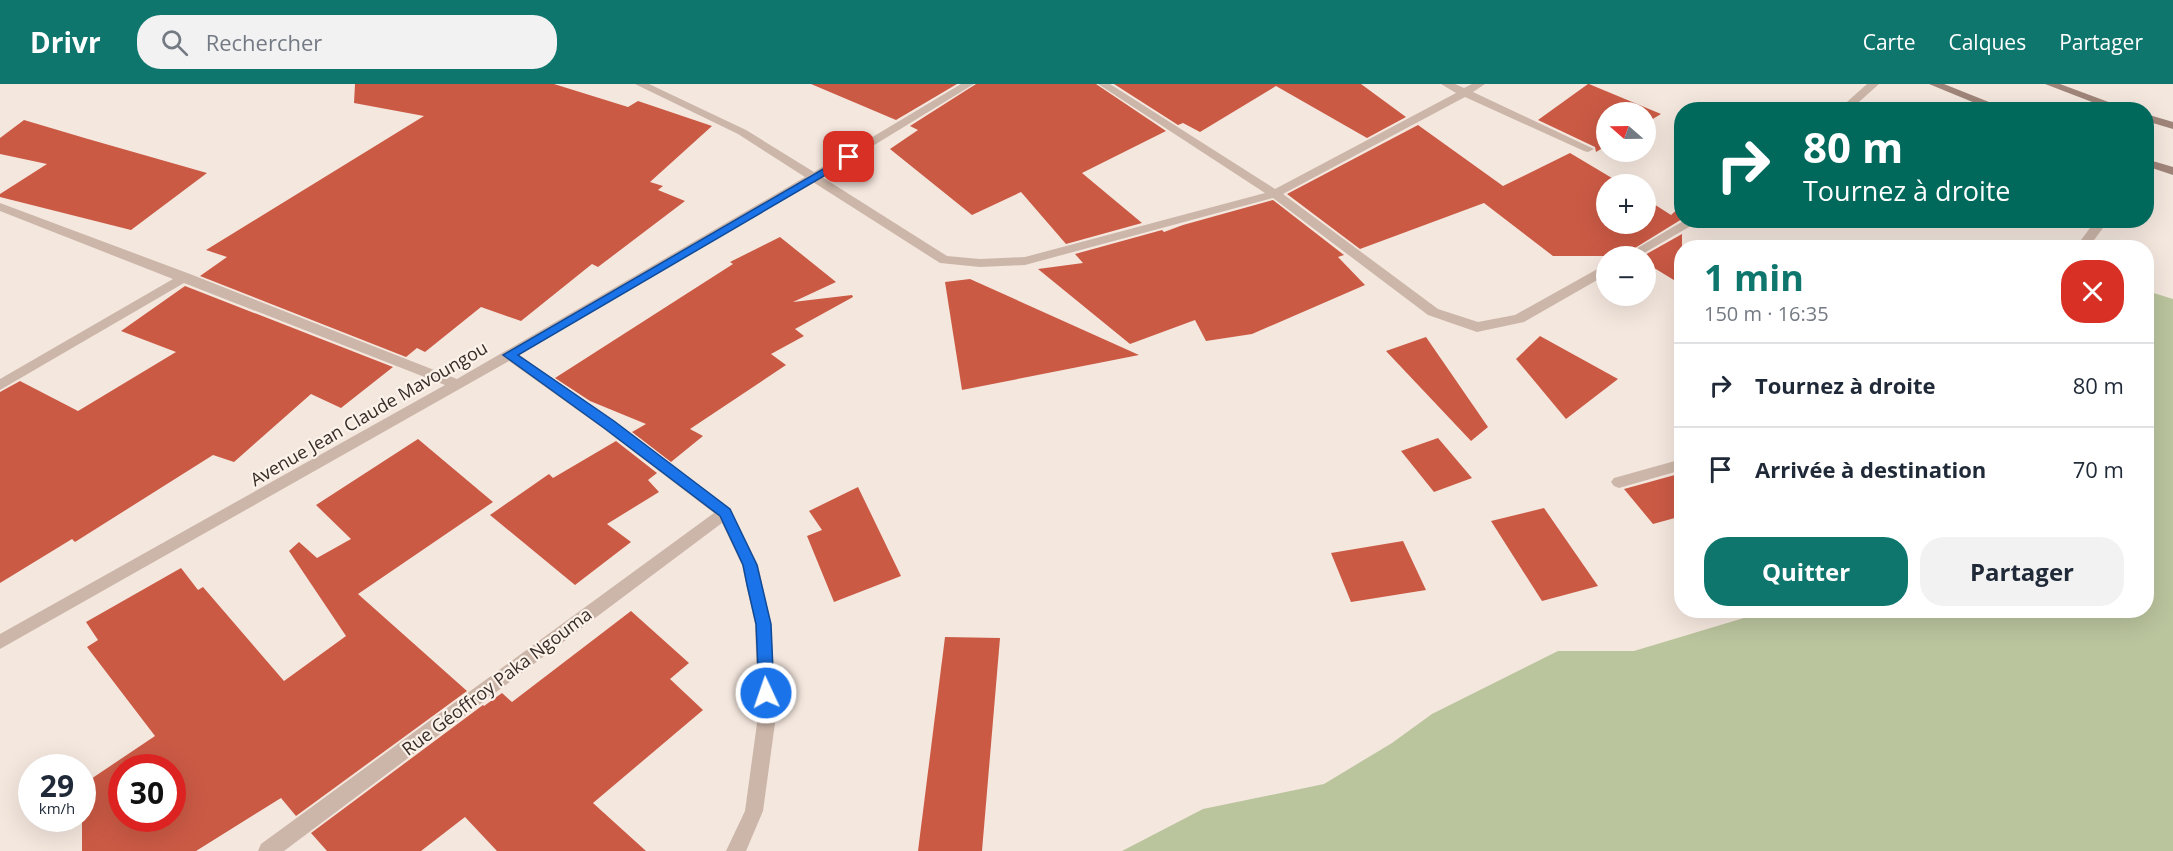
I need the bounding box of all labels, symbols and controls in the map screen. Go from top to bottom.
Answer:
search box [137,15,557,69]
text: Drivr [30,23,101,61]
icon: search [158,26,191,59]
text: Rechercher [206,27,322,57]
text: Carte [1863,28,1915,56]
text: Calques [1948,28,2026,56]
text: Partager [2059,28,2143,56]
north arrow [1596,102,1656,162]
map controls [1596,102,1656,306]
text: 80 m [1803,118,1903,175]
icon: right [1704,126,1782,204]
pin [823,131,874,182]
icon: arrive [832,140,865,173]
text: Tournez à droite [1803,172,2011,209]
button: + [1596,174,1656,234]
button: − [1596,246,1656,306]
text: 1 min [1704,253,1804,302]
button: close [2061,260,2124,323]
text: 150 m · 16:35 [1704,300,1829,327]
street label: Avenue Jean Claude Mavoungou [245,335,492,491]
icon: right [1704,369,1737,402]
text: Tournez à droite [1755,370,1936,400]
text: 80 m [2073,370,2124,400]
icon: arrive [1704,453,1737,486]
text: Arrivée à destination [1755,454,1986,484]
text: 70 m [2073,454,2124,484]
button: Quitter [1704,537,1908,606]
button: Partager [1920,537,2124,606]
street label: Rue Géoffroy Paka Ngouma [397,602,596,761]
position arrow [734,661,798,725]
speed limit sign: 30 [108,754,186,832]
text: 29 [40,765,74,806]
text: km/h [39,798,75,818]

